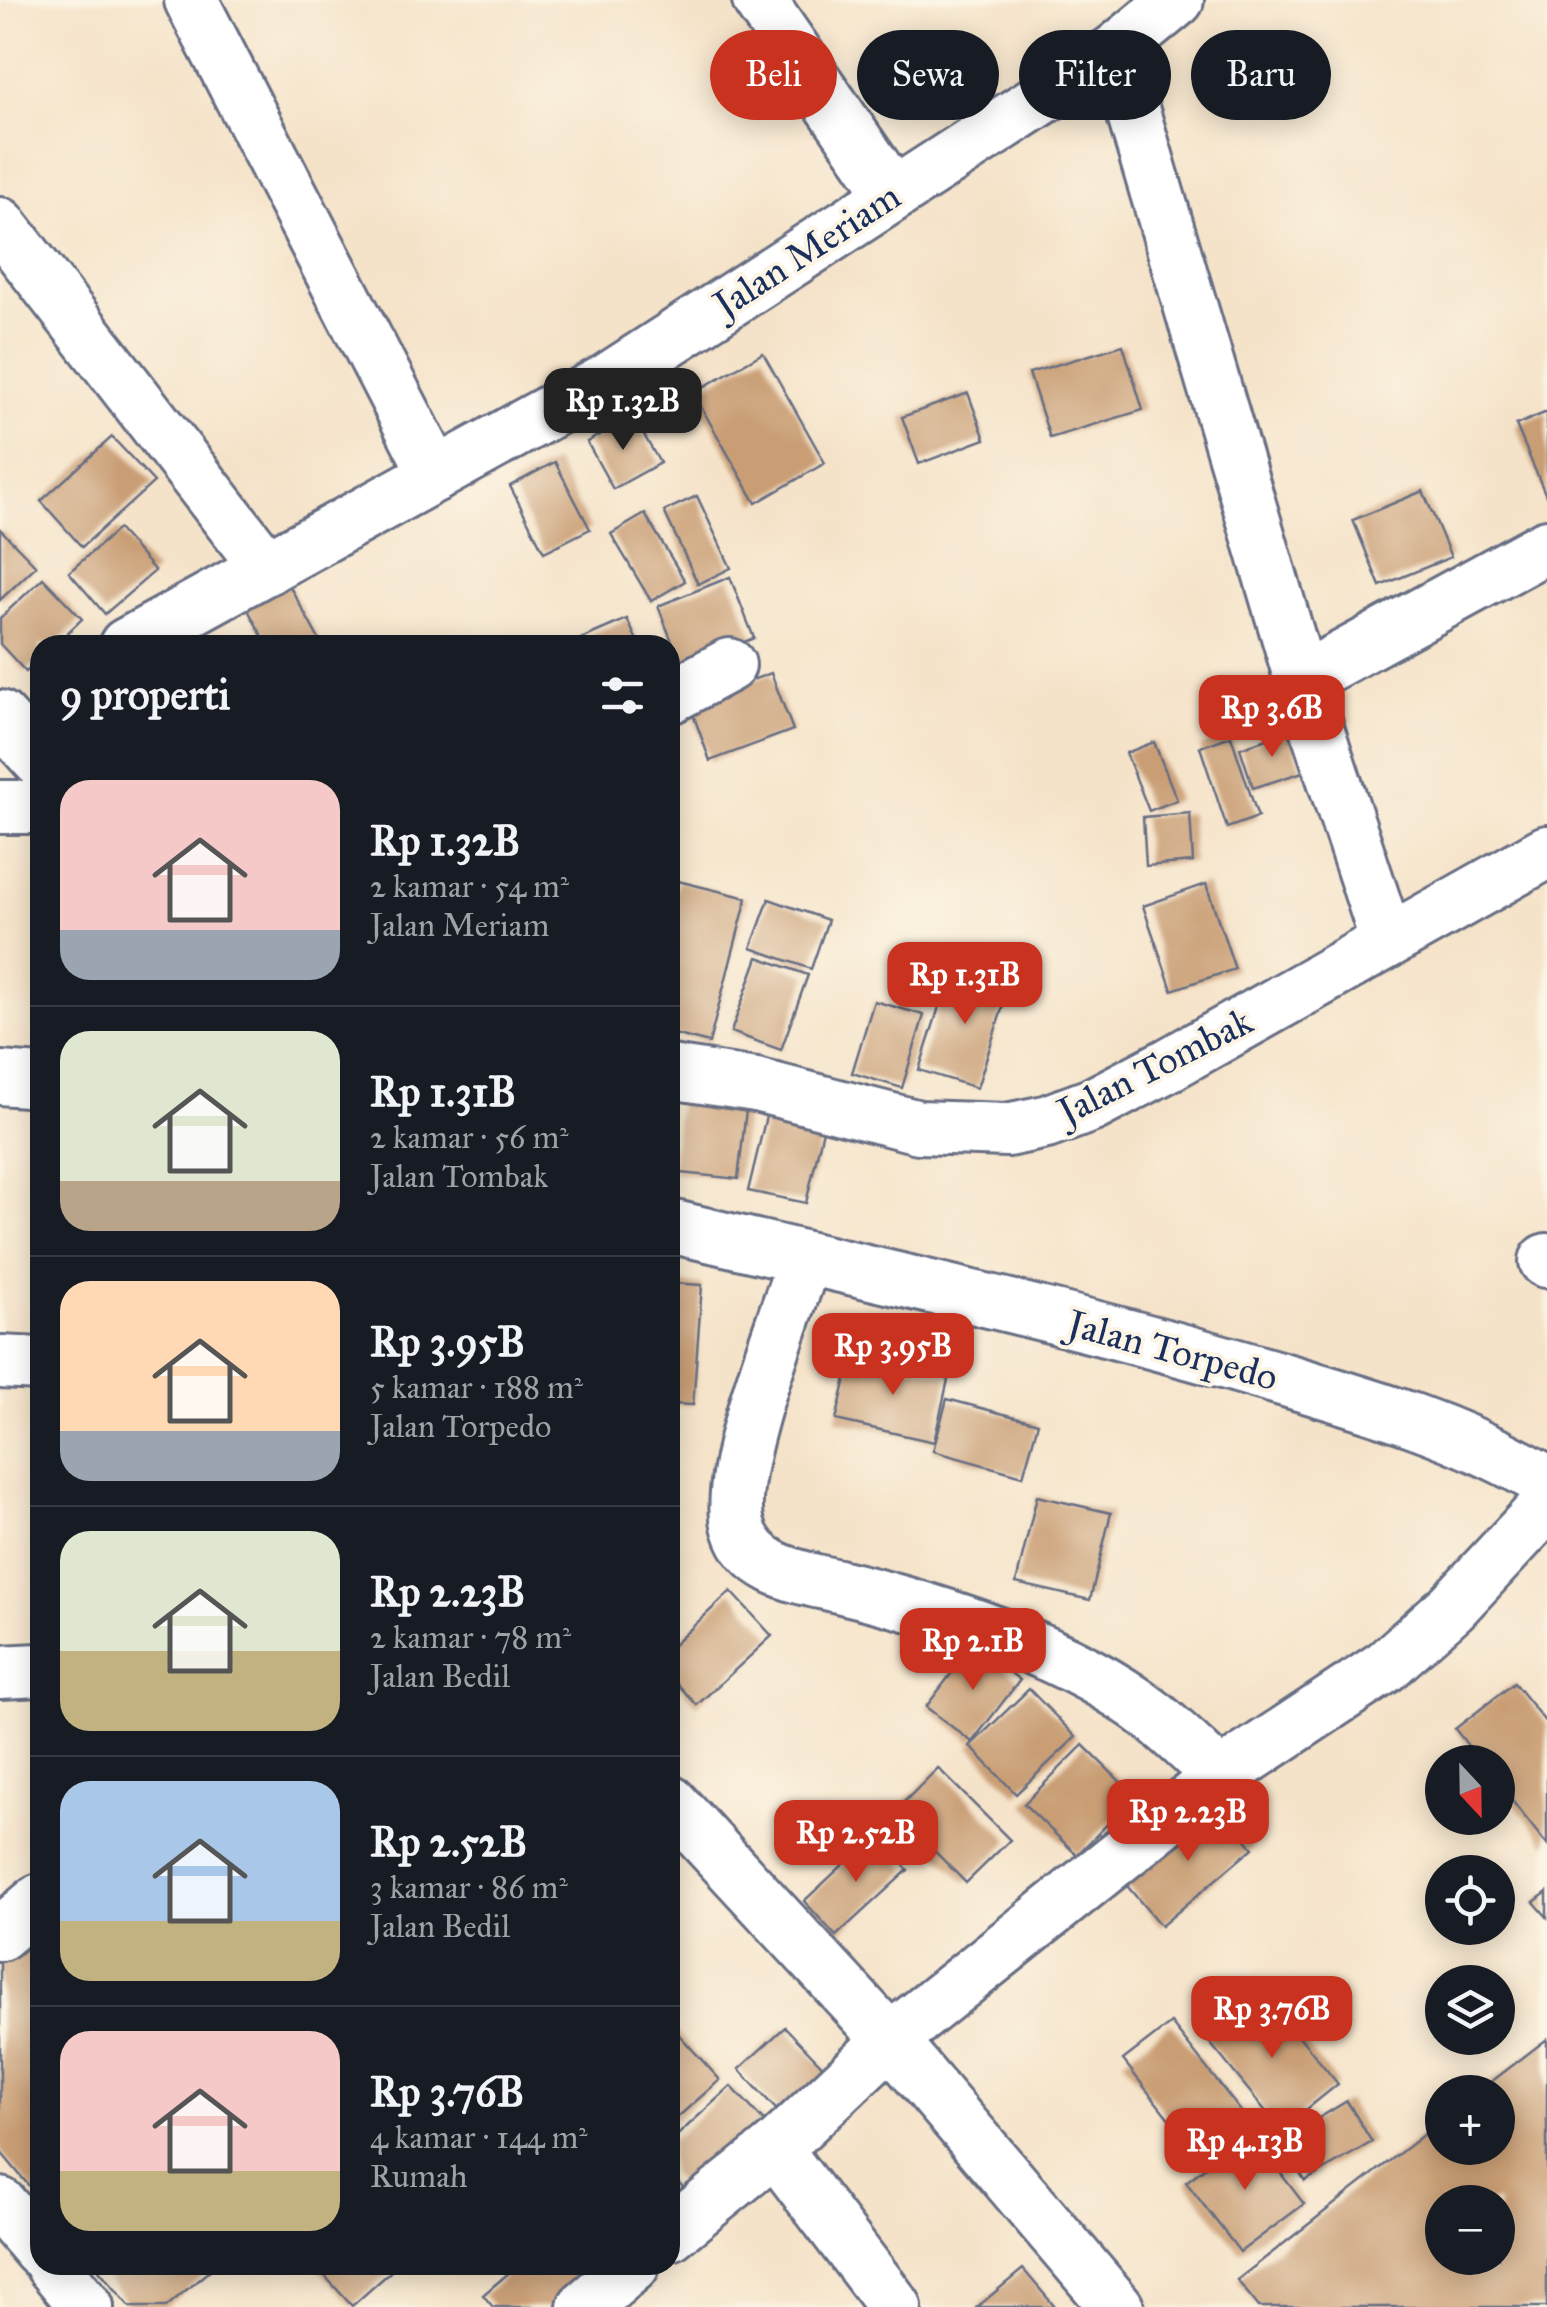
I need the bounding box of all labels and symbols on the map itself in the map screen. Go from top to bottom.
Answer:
street label: Jalan Meriam [702,173,909,330]
pin: Rp 1.32B [520,368,726,453]
pin: Rp 3.6B [1180,675,1364,760]
pin: Rp 1.31B [862,942,1068,1027]
street label: Jalan Tombak [1047,997,1260,1137]
street label: Jalan Torpedo [1059,1299,1283,1401]
pin: Rp 3.95B [790,1313,996,1398]
pin: Rp 2.1B [881,1608,1065,1693]
north arrow [1425,1745,1515,1835]
pin: Rp 2.23B [1085,1779,1291,1864]
pin: Rp 2.52B [753,1800,959,1885]
pin: Rp 3.76B [1169,1976,1375,2061]
pin: Rp 4.13B [1142,2108,1348,2193]

